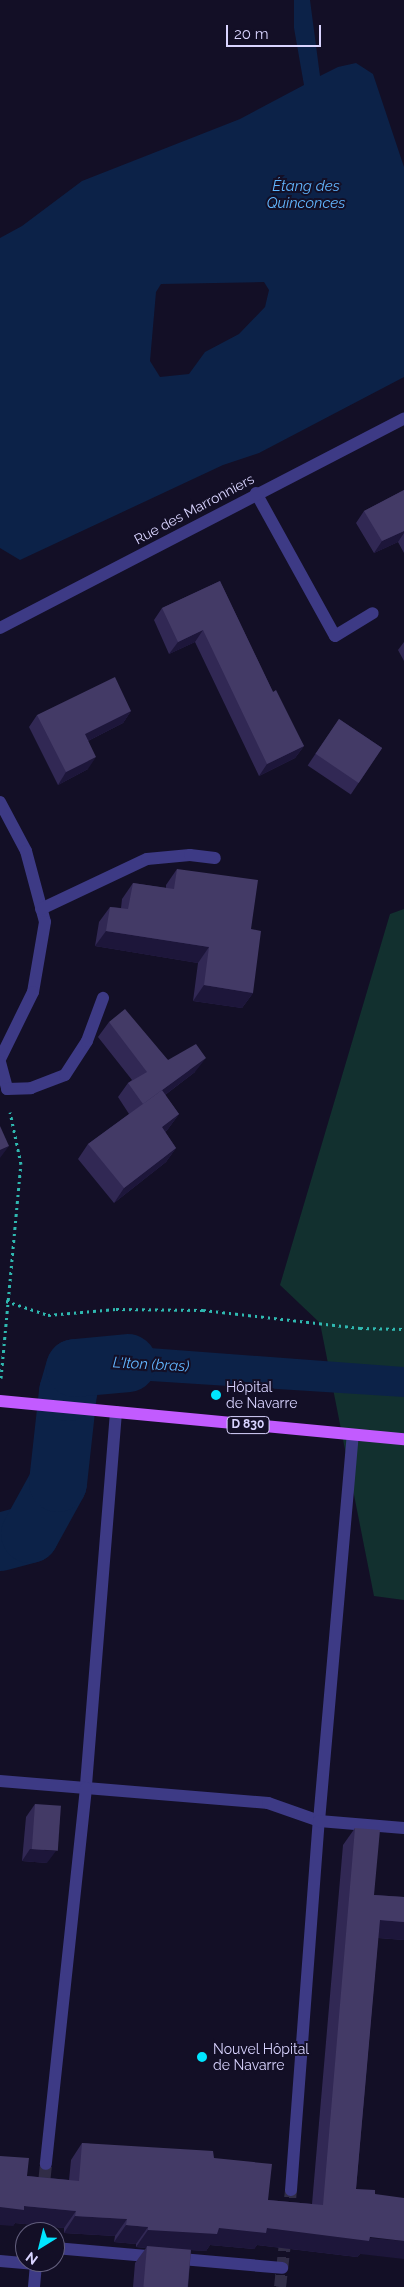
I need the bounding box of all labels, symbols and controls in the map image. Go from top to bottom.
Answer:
scale bar [229,15,324,47]
text: 20 m [234,25,269,43]
water label: Étang des Quinconces [267,177,345,212]
street label: Rue des Marronniers [131,470,257,548]
water label: L'Iton (bras) [112,1354,190,1376]
place label: Hôpital de Navarre [226,1379,297,1411]
marker: Hôpital de Navarre [210,1389,222,1401]
road number: D 830 [226,1416,270,1434]
place label: Nouvel Hôpital de Navarre [213,2041,310,2074]
marker: Nouvel Hôpital de Navarre [195,2050,209,2064]
north arrow [15,2222,65,2272]
text: N [23,2249,41,2268]

